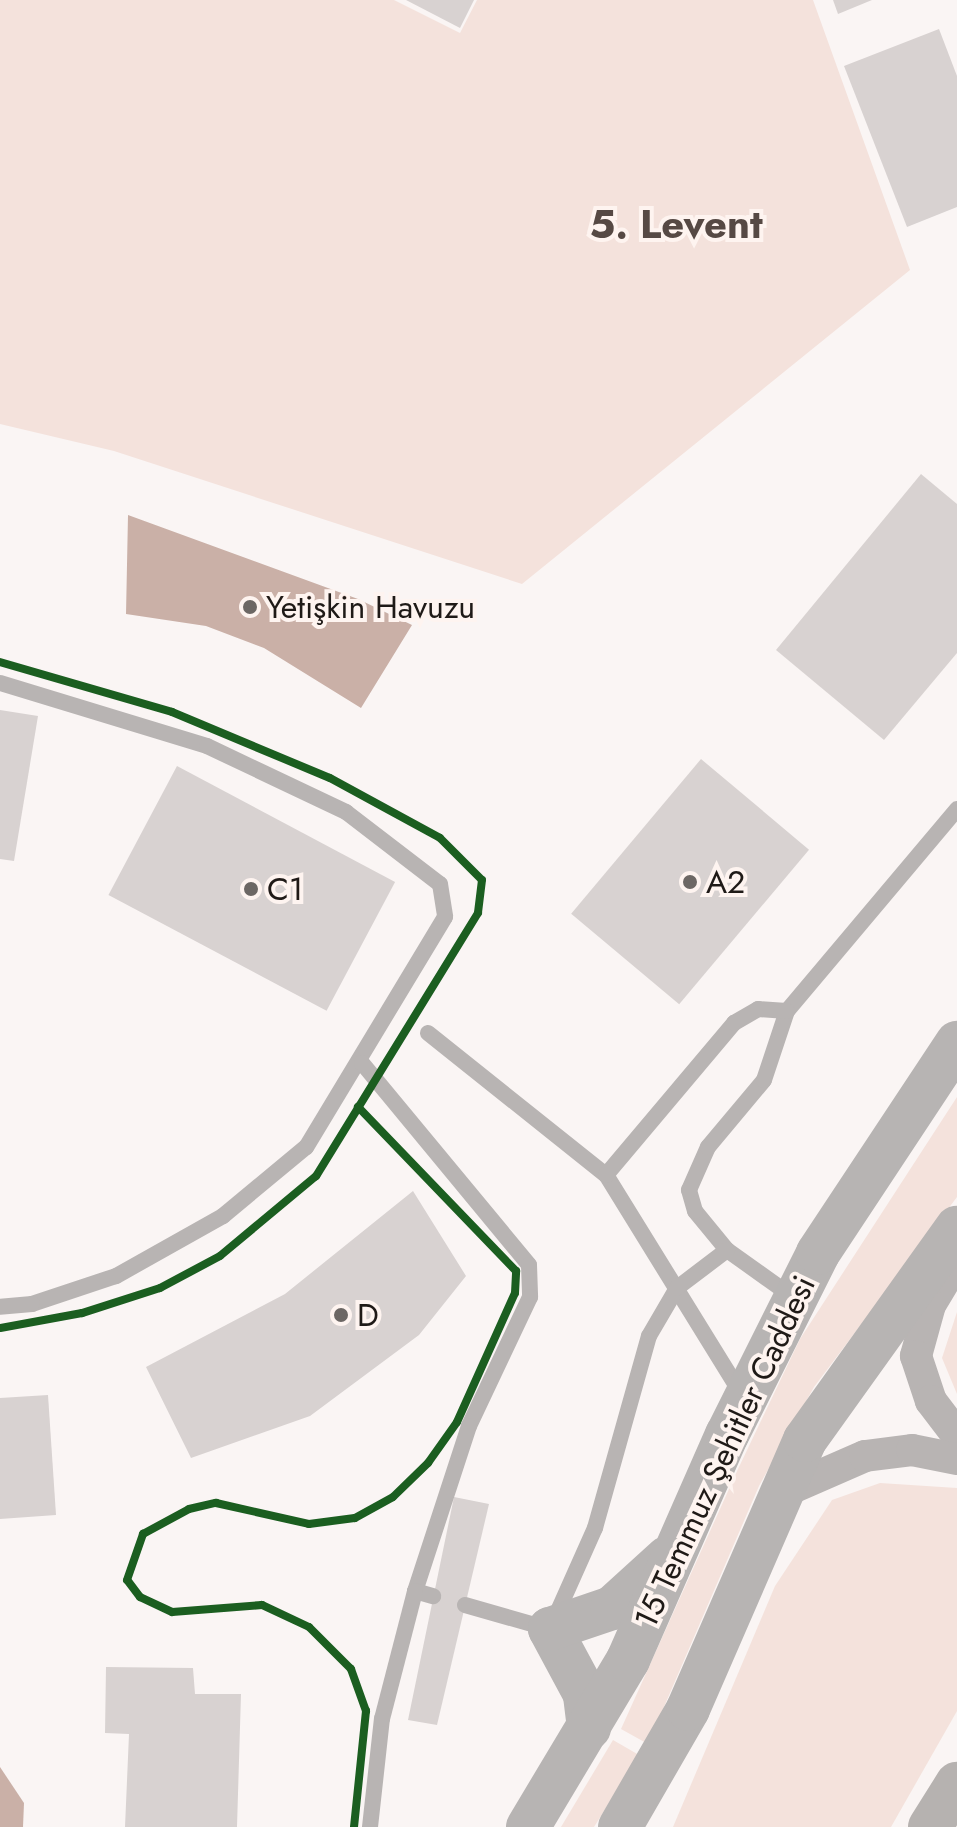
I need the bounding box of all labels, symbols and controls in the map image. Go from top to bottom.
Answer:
district label: 5. Levent [589,200,763,248]
place label: Yetişkin Havuzu [266,588,475,626]
marker: Yetişkin Havuzu [241,598,259,616]
place label: A2 [706,863,745,901]
place label: C1 [267,870,303,908]
marker: A2 [681,873,699,891]
marker: C1 [242,880,260,898]
street label: 15 Temmuz Şehitler Caddesi [626,1270,824,1634]
place label: D [357,1296,379,1334]
marker: D [332,1306,350,1324]

